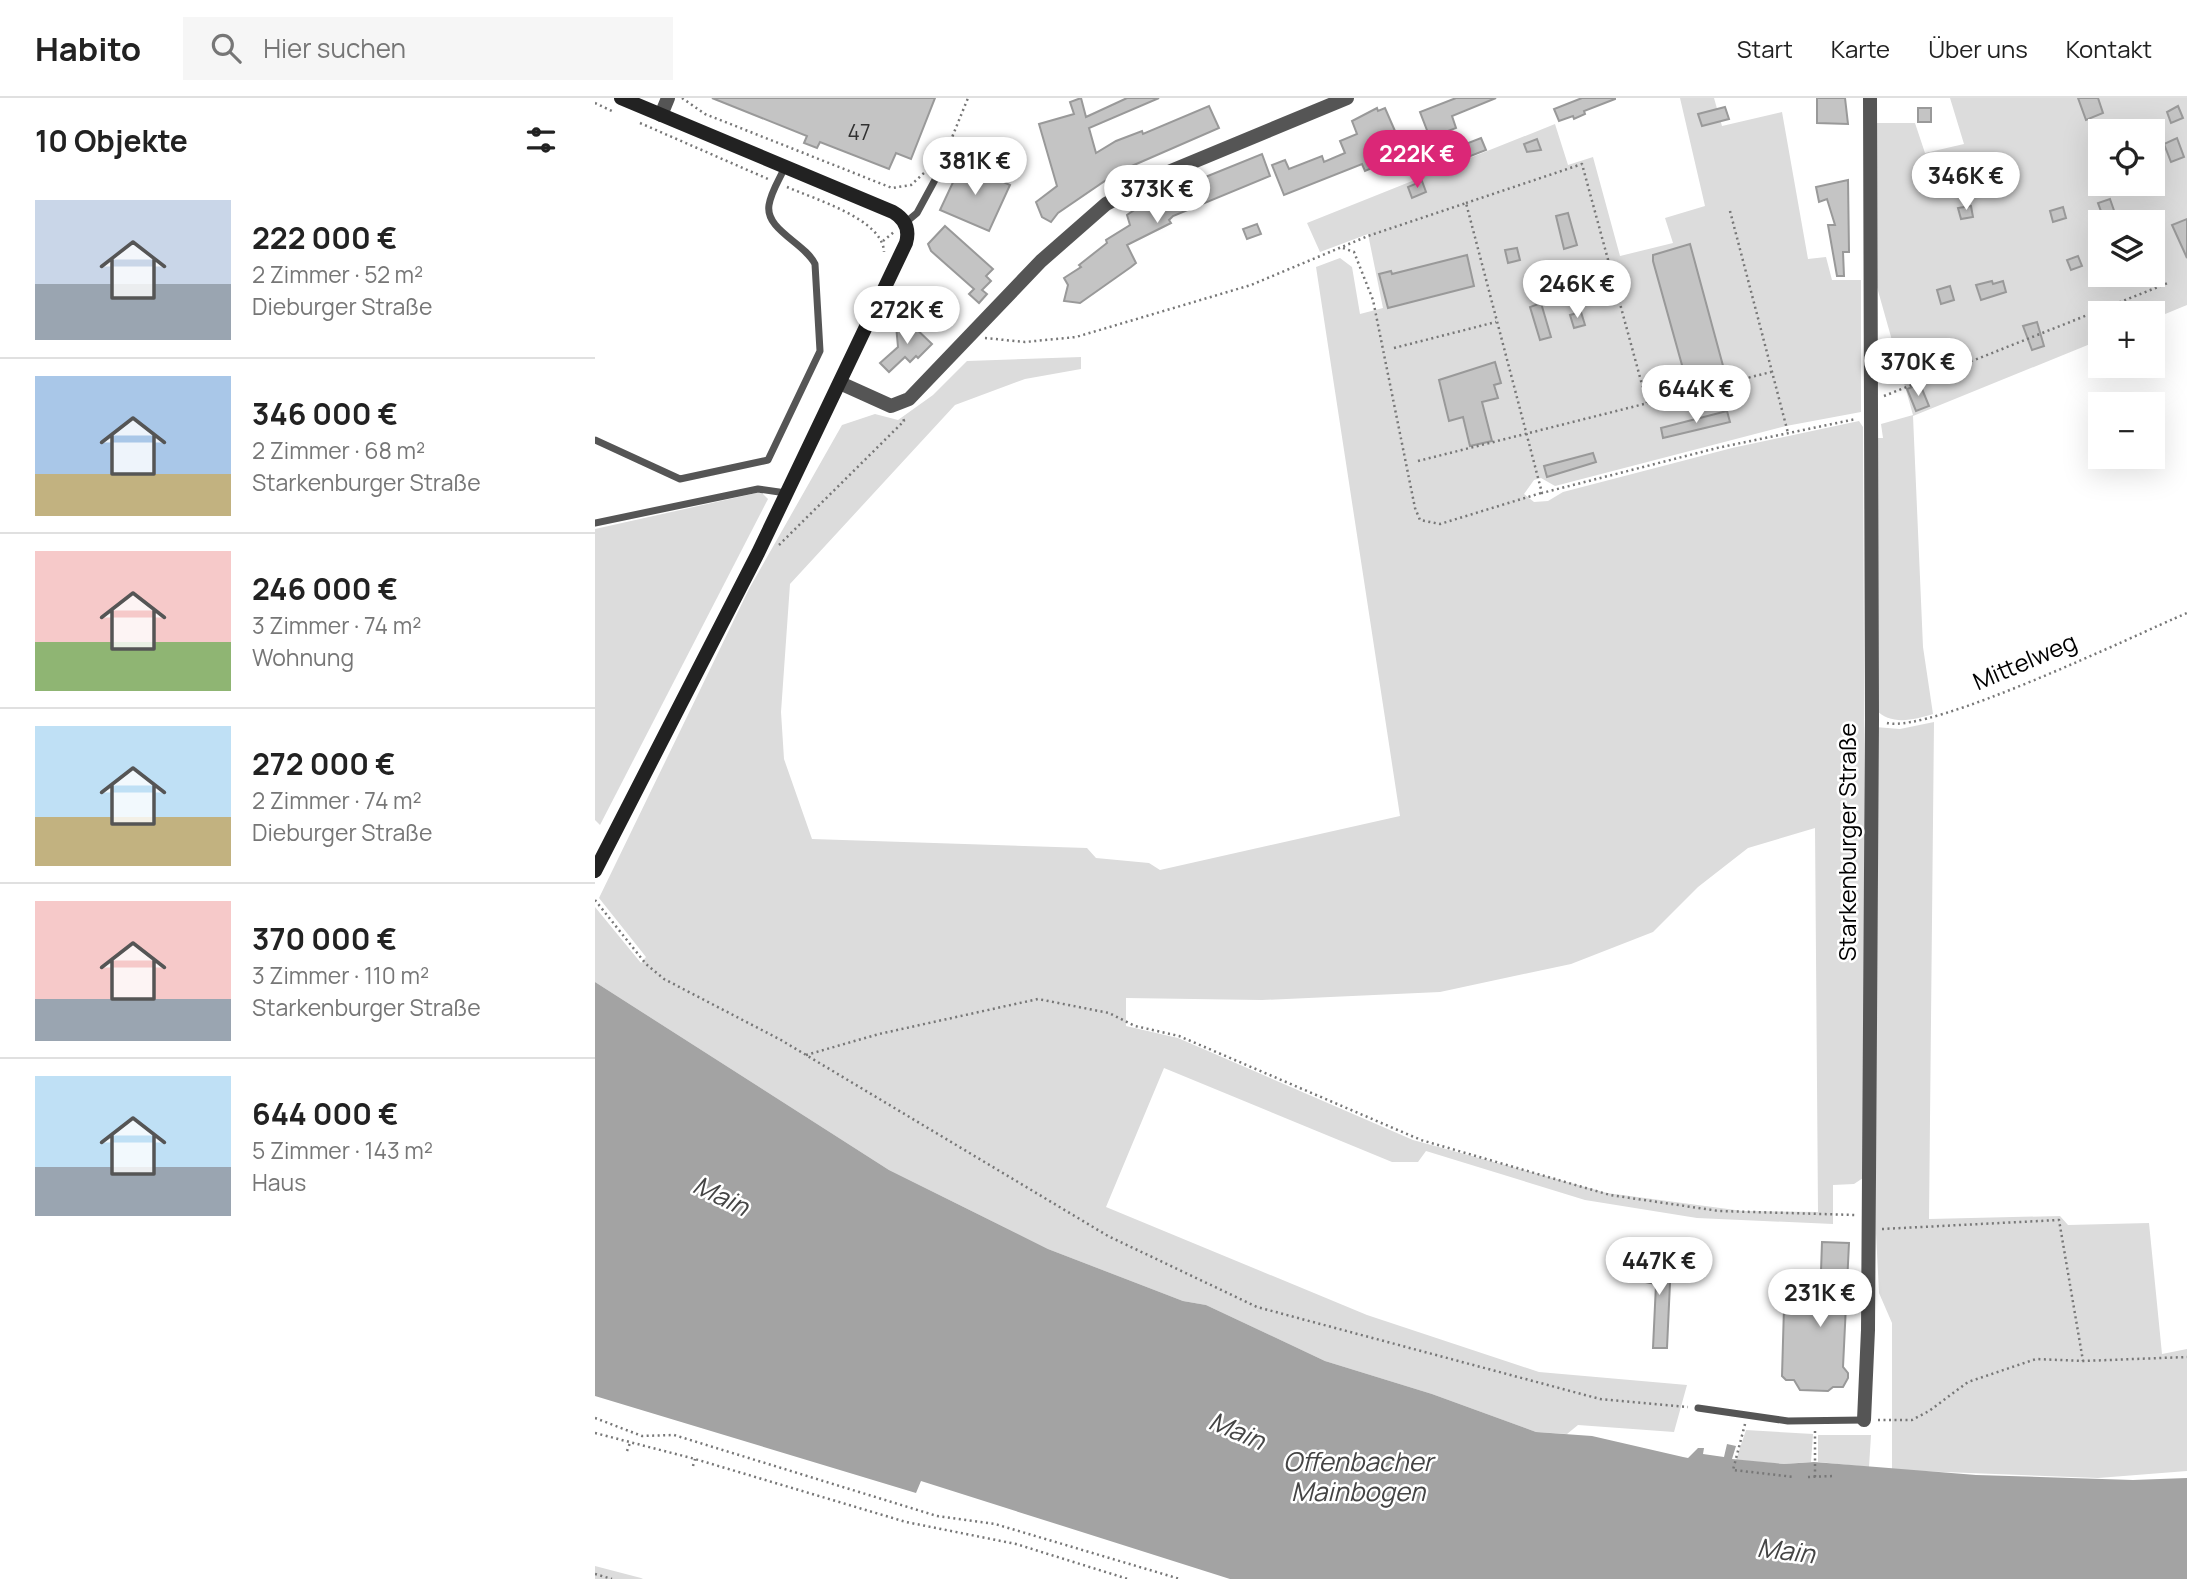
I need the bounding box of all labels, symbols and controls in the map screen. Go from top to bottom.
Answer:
search box [183,17,673,80]
text: Habito [35,26,141,71]
icon: search [207,29,245,67]
text: Hier suchen [263,30,406,66]
text: Start [1737,32,1793,65]
text: Karte [1831,32,1890,65]
text: Über uns [1928,32,2028,65]
text: Kontakt [2066,32,2152,65]
house number: 47 [848,118,870,146]
map controls [2088,119,2165,469]
button: locate [2088,119,2165,196]
text: 10 Objekte [35,120,188,161]
icon: filters [522,121,560,159]
pin: 222K € [1360,130,1474,190]
text: 222K € [1379,137,1455,169]
pin: 381K € [918,138,1032,197]
text: 381K € [939,144,1011,176]
pin: 346K € [1909,152,2023,212]
text: 346K € [1928,159,2004,191]
pin: 373K € [1100,166,1214,225]
text: 373K € [1120,172,1194,204]
button: layers [2088,210,2165,287]
text: 222 000 € [252,217,397,258]
icon: home [91,228,175,312]
text: 2 Zimmer · 52 m² [252,258,423,290]
pin: 246K € [1520,260,1634,320]
text: 246K € [1539,267,1615,299]
pin: 272K € [850,286,964,346]
text: Dieburger Straße [252,290,433,322]
text: 272K € [870,293,944,325]
button: + [2088,301,2165,378]
pin: 370K € [1861,338,1975,398]
text: 370K € [1880,345,1956,377]
pin: 644K € [1639,366,1753,425]
text: 644K € [1658,372,1734,404]
button: − [2088,392,2165,469]
text: 346 000 € [252,393,398,434]
icon: home [91,404,175,488]
text: 2 Zimmer · 68 m² [252,434,425,466]
text: Starkenburger Straße [252,466,481,498]
text: 246 000 € [252,568,398,609]
icon: home [91,579,175,663]
text: 3 Zimmer · 74 m² [252,609,421,641]
street label: Mittelweg [1968,624,2081,697]
text: Wohnung [252,641,354,673]
street label: Starkenburger Straße [1830,723,1863,961]
text: 272 000 € [252,743,395,784]
icon: home [91,754,175,838]
text: 2 Zimmer · 74 m² [252,784,422,816]
text: Dieburger Straße [252,816,433,848]
text: 370 000 € [252,918,397,959]
icon: home [91,929,175,1013]
text: 3 Zimmer · 110 m² [252,959,429,991]
text: Starkenburger Straße [252,991,481,1023]
text: 644 000 € [252,1093,398,1134]
icon: home [91,1104,175,1188]
text: 5 Zimmer · 143 m² [252,1134,433,1166]
text: Haus [252,1166,306,1198]
water label: Main [688,1166,757,1225]
pin: 447K € [1602,1238,1716,1297]
text: 447K € [1622,1244,1696,1276]
pin: 231K € [1763,1270,1877,1329]
text: 231K € [1784,1276,1856,1308]
water label: Main [1204,1402,1272,1459]
water label: Offenbacher Mainbogen [1283,1443,1437,1509]
water label: Main [1755,1529,1819,1572]

